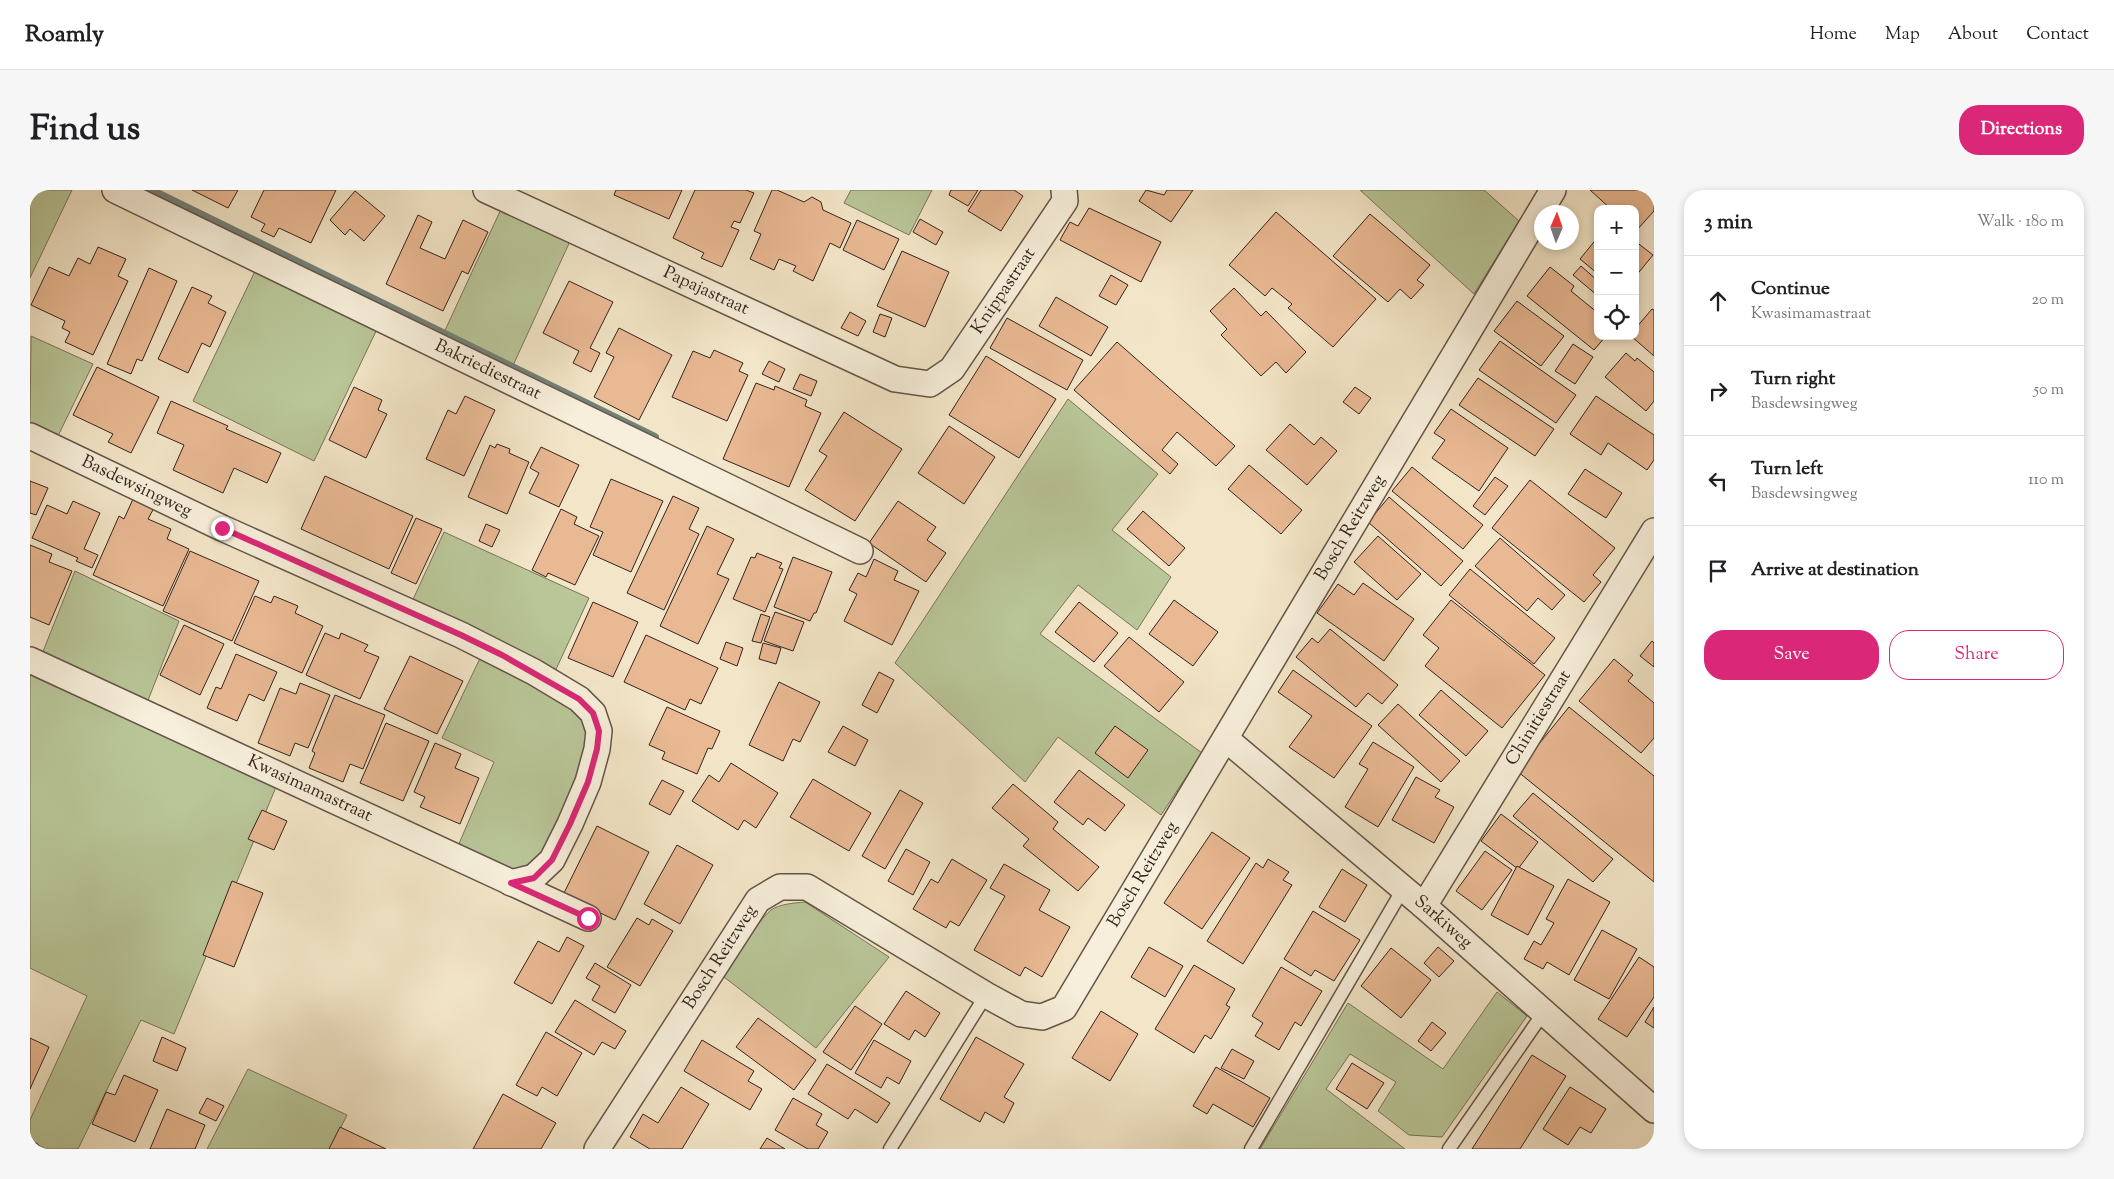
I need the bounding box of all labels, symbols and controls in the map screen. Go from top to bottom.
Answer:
text: Roamly [25,18,104,52]
text: Home [1810,22,1857,48]
text: Map [1885,22,1920,48]
text: About [1948,22,1998,48]
text: Contact [2026,22,2089,48]
text: Find us [30,105,140,156]
button: Directions [1959,105,2084,155]
north arrow [1534,205,1579,250]
map controls [1594,205,1639,340]
button: + [1594,205,1639,250]
text: 3 min [1704,208,1753,238]
text: Walk · 180 m [1977,211,2064,234]
street label: Knippastraat [966,243,1043,340]
button: − [1594,250,1639,295]
street label: Papajastraat [658,260,753,323]
text: Continue [1751,276,1830,303]
icon: ahead [1704,287,1732,315]
text: 20 m [2031,289,2064,312]
button: locate [1594,295,1639,340]
text: Kwasimamastraat [1751,303,1871,326]
street label: Bakriediestraat [430,334,545,407]
text: Turn right [1751,366,1835,393]
icon: right [1704,377,1732,405]
text: 50 m [2033,379,2064,402]
text: Basdewsingweg [1751,393,1858,416]
street label: Basdewsingweg [77,449,196,525]
text: Turn left [1751,456,1823,483]
icon: left [1704,467,1732,495]
text: 110 m [2028,469,2064,492]
street label: Bosch Reitzweg [1309,470,1393,586]
text: Basdewsingweg [1751,483,1858,506]
route end [211,517,234,540]
icon: arrive [1704,557,1732,585]
text: Arrive at destination [1751,557,1919,584]
button: Save [1704,630,1879,680]
button: Share [1889,630,2064,680]
street label: Chinitiestraat [1500,666,1578,771]
street label: Kwasimamastraat [243,749,376,829]
street label: Bosch Reitzweg [1102,817,1186,933]
street label: Sarkiweg [1408,889,1478,956]
street label: Bosch Reitzweg [677,900,764,1015]
route start [577,907,600,930]

